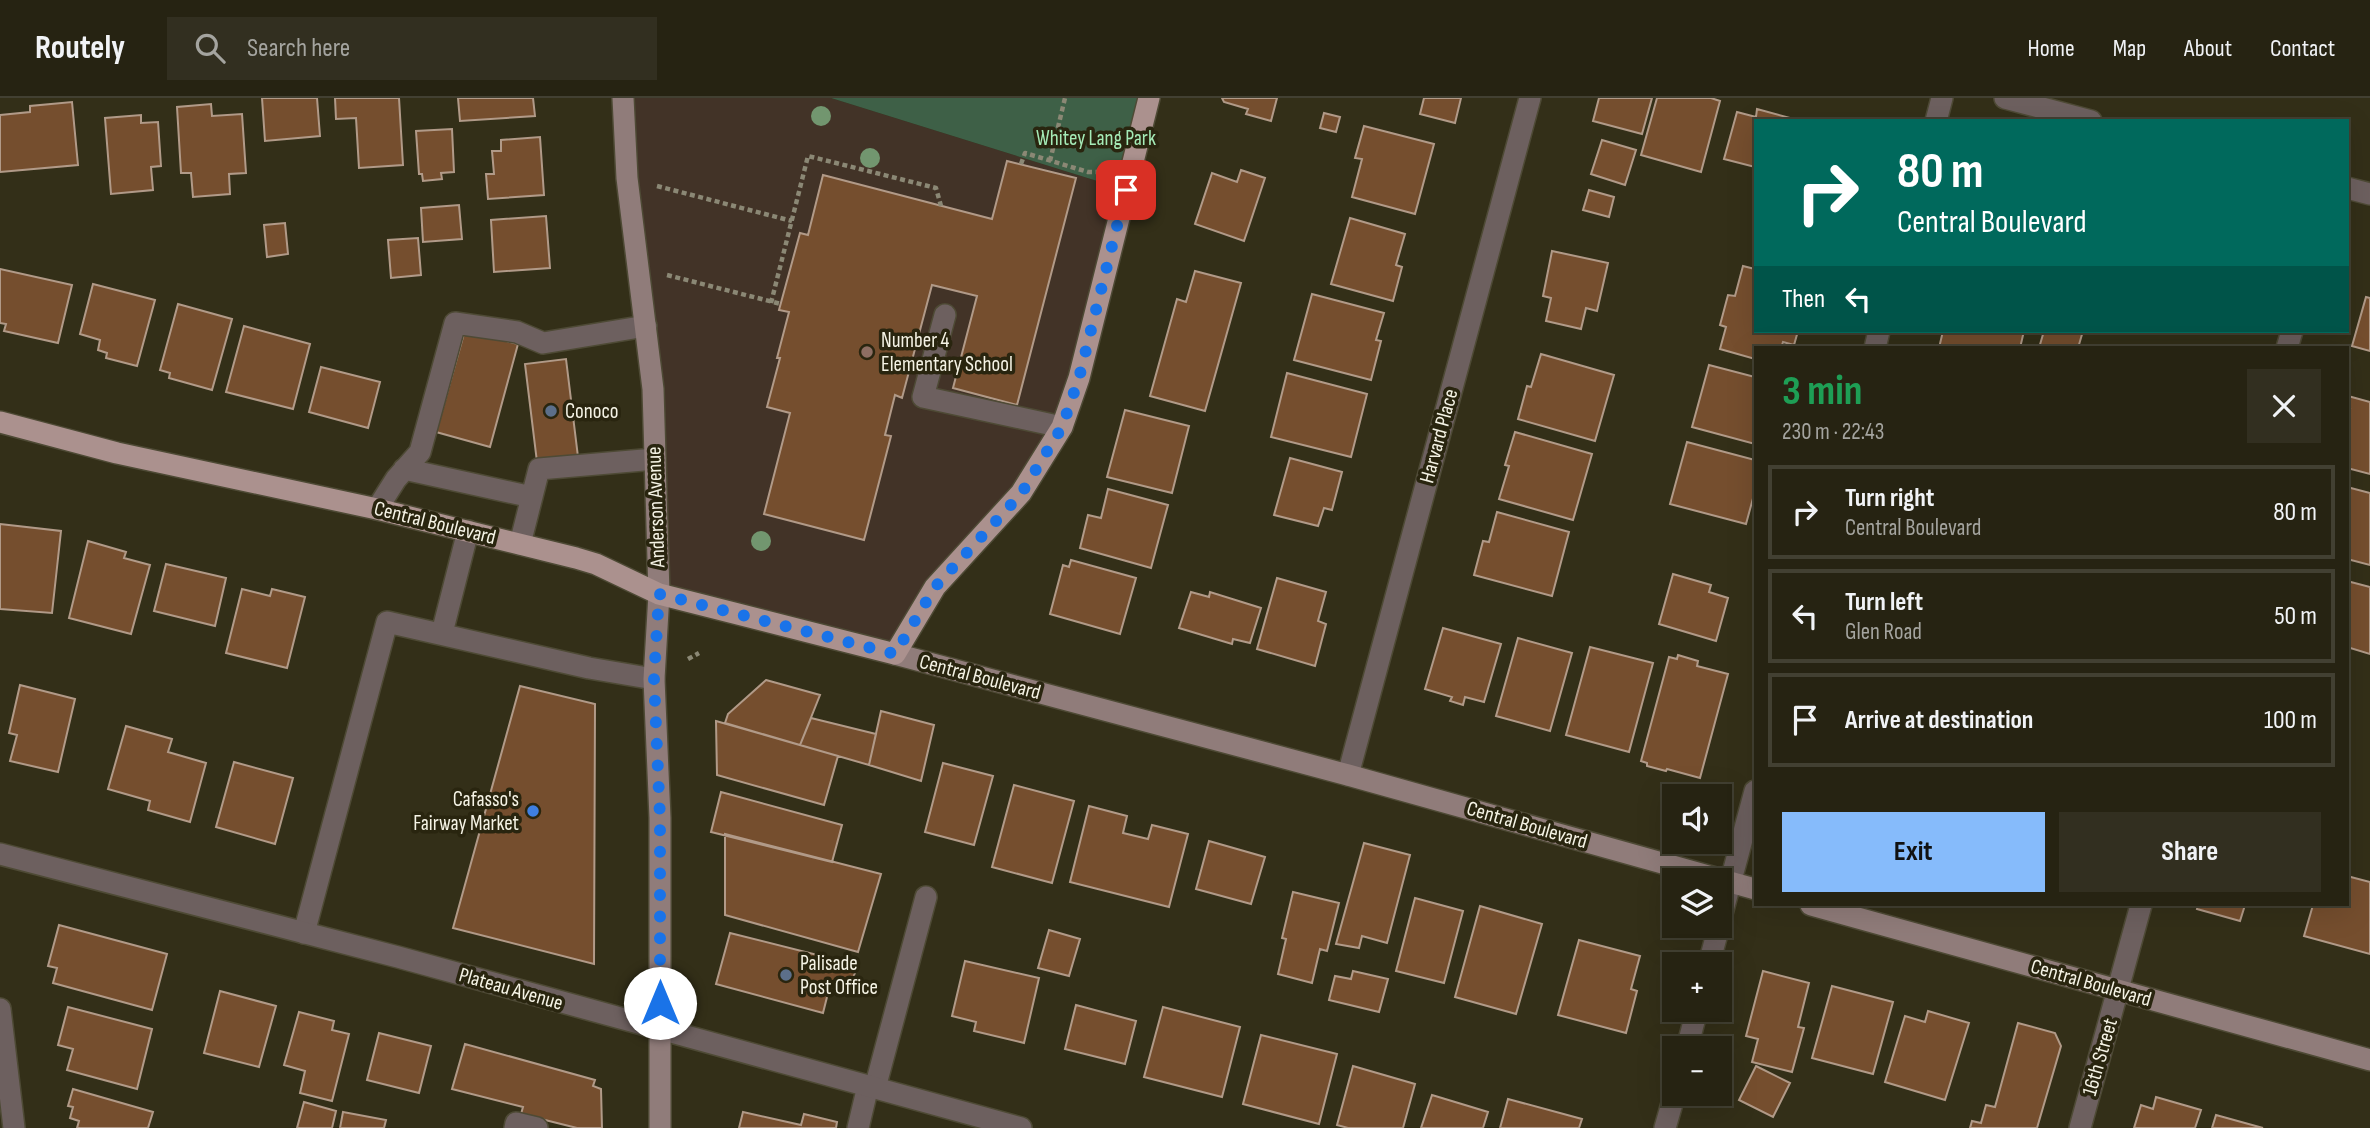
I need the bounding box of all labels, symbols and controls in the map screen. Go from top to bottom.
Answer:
search box [167,17,657,80]
text: Routely [35,28,125,68]
icon: search [191,29,229,67]
text: Search here [247,33,350,64]
text: Home [2027,34,2075,63]
text: Map [2113,34,2146,63]
text: About [2184,34,2232,63]
text: Contact [2270,34,2335,63]
park label: Whitey Lang Park [1036,126,1156,151]
text: 80 m [1897,143,1984,202]
icon: right [1782,147,1873,238]
pin [1096,160,1156,220]
icon: arrive [1107,171,1145,209]
text: Central Boulevard [1897,203,2087,242]
icon: left [1839,280,1877,318]
text: Then [1782,284,1825,315]
place label: Number 4 Elementary School [881,328,1013,377]
marker: Number 4 Elementary School [859,344,875,360]
text: 3 min [1782,366,1862,417]
button: close [2247,369,2321,443]
street label: Harvard Place [1414,386,1464,486]
place label: Conoco [565,399,618,424]
marker: Conoco [543,403,559,419]
text: 230 m · 22:43 [1782,418,1884,446]
street label: Anderson Avenue [641,446,671,569]
text: Turn right [1845,483,1934,514]
icon: right [1786,493,1824,531]
street label: Central Boulevard [372,496,498,550]
text: 80 m [2273,497,2317,528]
text: Central Boulevard [1845,514,1981,542]
text: Turn left [1845,587,1923,618]
icon: left [1786,597,1824,635]
text: 50 m [2274,601,2317,632]
text: Glen Road [1845,618,1922,646]
street label: Central Boulevard [917,649,1043,705]
icon: arrive [1786,701,1824,739]
text: Arrive at destination [1845,705,2033,736]
text: 100 m [2264,705,2317,736]
map controls [1662,784,1732,1106]
button: sound [1662,784,1732,854]
place label: Cafasso's Fairway Market [413,787,519,836]
street label: Central Boulevard [1464,796,1590,854]
marker: Cafasso's Fairway Market [525,803,541,819]
button: Exit [1782,812,2045,892]
button: Share [2059,812,2321,892]
button: layers [1662,868,1732,938]
place label: Palisade Post Office [800,951,878,1000]
button: + [1662,952,1732,1022]
street label: Central Boulevard [2028,954,2154,1012]
street label: Plateau Avenue [456,962,566,1016]
position arrow [623,966,697,1040]
marker: Palisade Post Office [778,967,794,983]
street label: 16th Street [2077,1015,2123,1099]
button: − [1662,1036,1732,1106]

